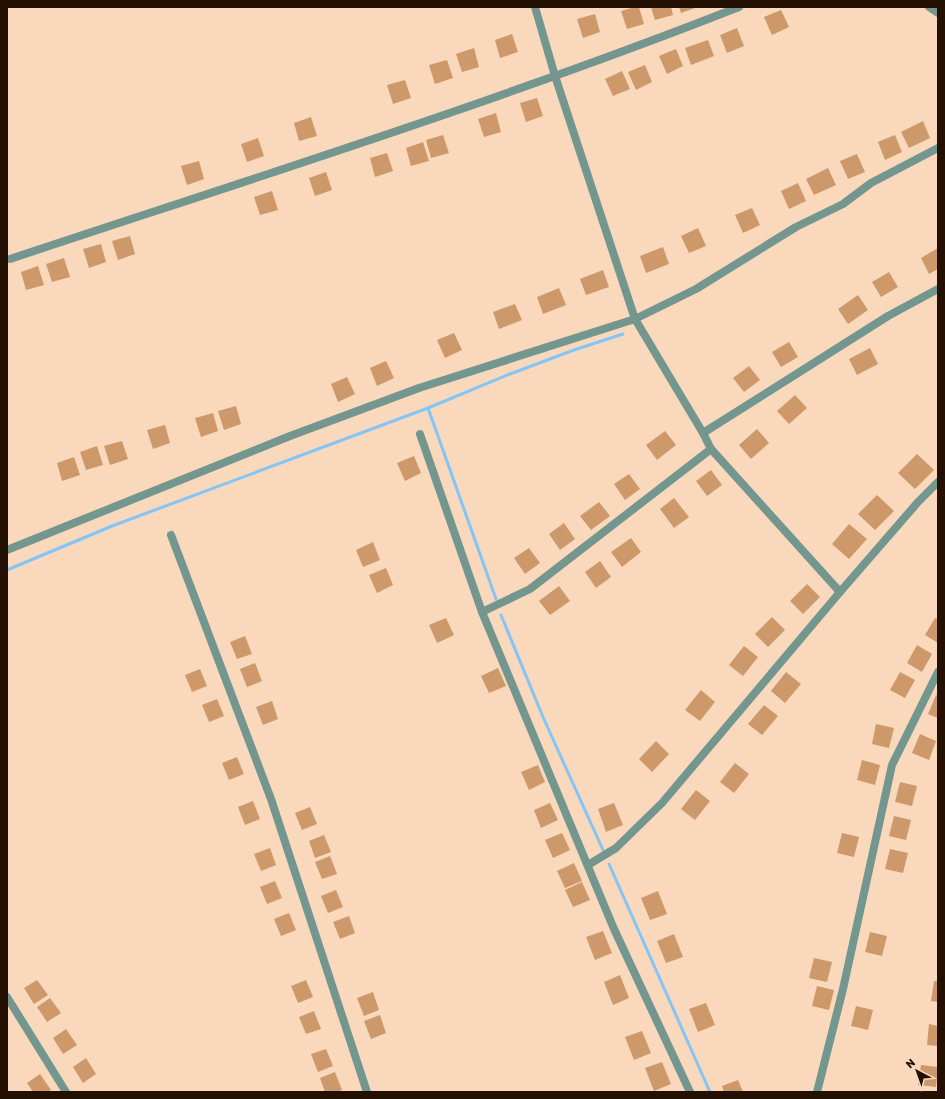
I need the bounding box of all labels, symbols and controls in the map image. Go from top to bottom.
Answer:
north arrow [897,1051,937,1091]
text: N [904,1056,918,1071]

